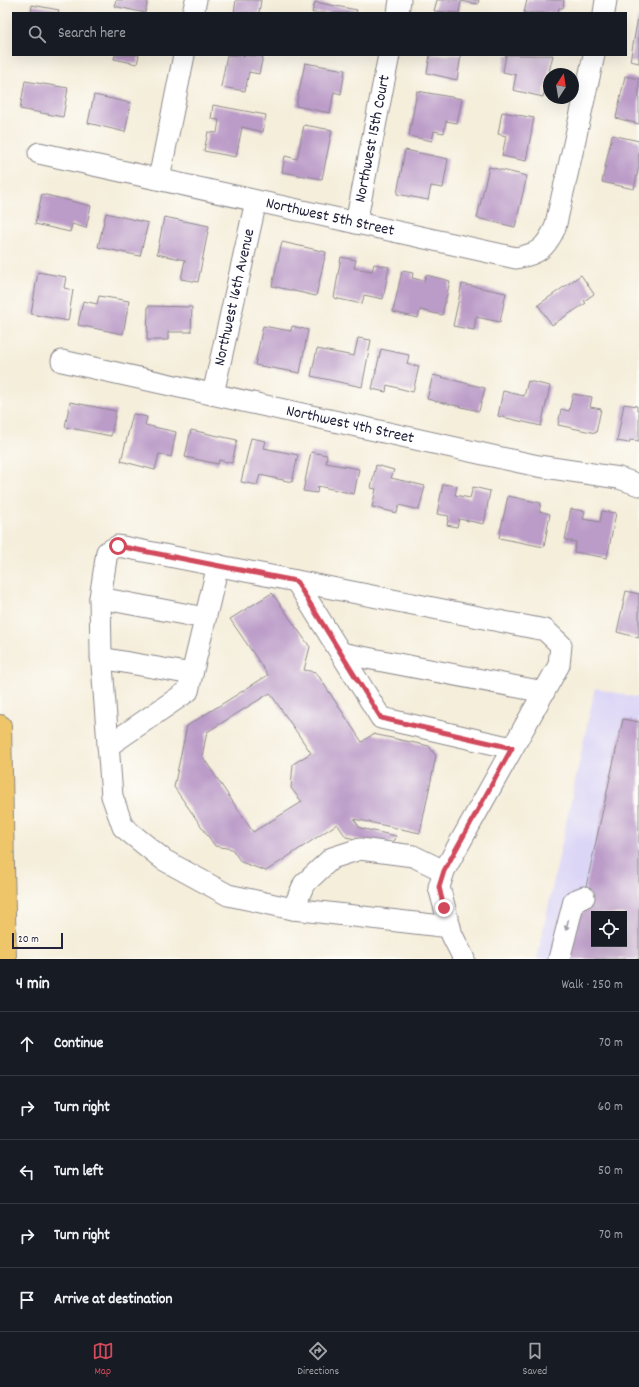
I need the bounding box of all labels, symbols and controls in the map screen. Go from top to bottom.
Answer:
search box [12,12,627,56]
icon: search [26,23,48,45]
text: Search here [58,23,126,45]
north arrow [543,68,579,104]
street label: Northwest 15th Court [349,73,396,204]
street label: Northwest 5th Street [264,192,397,242]
street label: Northwest 16th Avenue [208,227,261,368]
street label: Northwest 4th Street [284,399,416,450]
route start [109,537,127,555]
route end [435,899,453,917]
map controls [591,911,627,947]
button: locate [591,911,627,947]
one-way arrow [564,918,570,931]
scale bar [12,931,63,950]
text: 20 m [18,932,39,948]
text: 4 min [16,973,50,997]
text: Walk · 250 m [561,976,623,995]
icon: ahead [16,1033,38,1055]
text: Continue [54,1033,103,1055]
text: 70 m [599,1034,623,1053]
icon: right [16,1097,38,1119]
text: Turn right [54,1097,110,1119]
text: 60 m [598,1098,623,1117]
icon: left [16,1161,38,1183]
text: Turn left [54,1161,103,1183]
text: 50 m [598,1162,623,1181]
icon: right [16,1225,38,1247]
text: Turn right [54,1225,110,1247]
text: 70 m [599,1226,623,1245]
icon: arrive [16,1289,38,1311]
text: Arrive at destination [54,1289,172,1311]
tab: Map [92,1340,114,1380]
tab: Directions [297,1340,339,1380]
tab: Saved [523,1340,547,1380]

